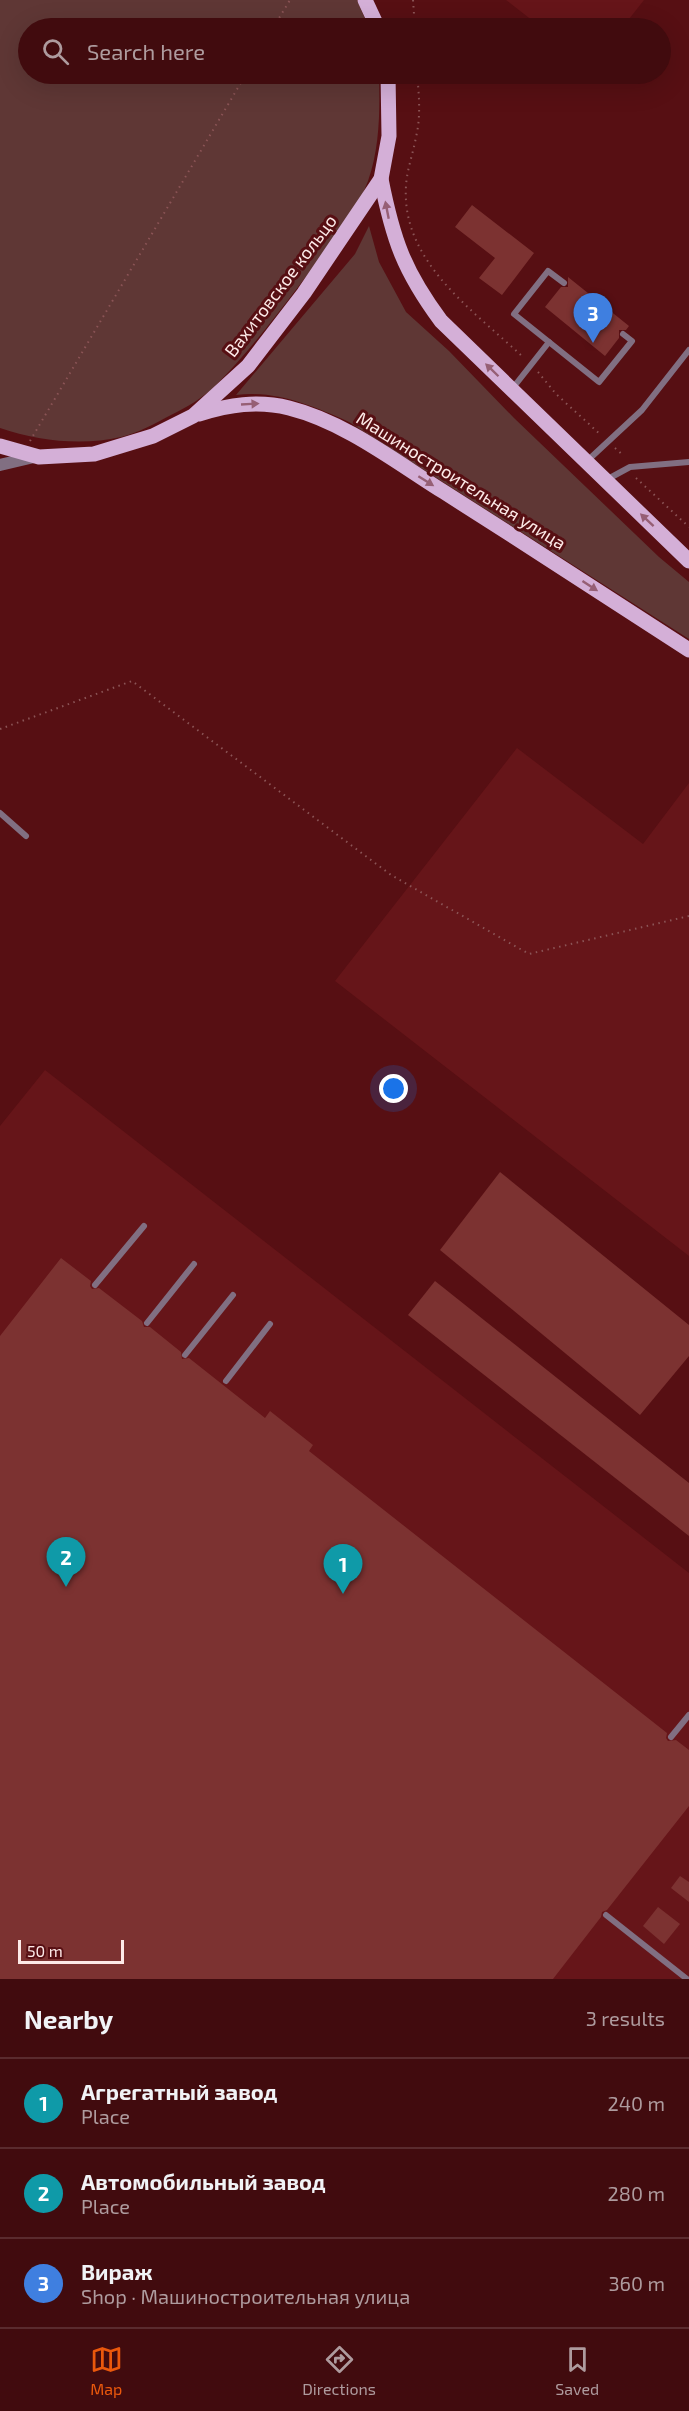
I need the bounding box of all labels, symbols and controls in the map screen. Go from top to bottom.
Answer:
search box [18,18,671,84]
icon: search [39,35,72,68]
text: Search here [87,38,205,64]
one-way arrow [382,200,391,219]
street label: Вахитовское кольцо [219,210,341,361]
pin: 3 [574,294,612,343]
one-way arrow [485,363,499,377]
one-way arrow [241,399,260,409]
street label: Машиностроительная улица [353,406,570,554]
one-way arrow [418,475,434,486]
one-way arrow [640,514,654,528]
one-way arrow [582,580,598,591]
your location [379,1074,408,1103]
pin: 2 [46,1538,86,1587]
pin: 1 [324,1544,362,1594]
scale bar [18,1937,124,1964]
text: 50 m [27,1941,63,1960]
text: Nearby [24,2003,113,2034]
text: 3 results [586,2006,665,2030]
text: Агрегатный завод [81,2078,277,2104]
text: 1 [39,2091,48,2115]
text: 240 m [607,2091,665,2115]
text: Place [81,2104,130,2128]
text: Автомобильный завод [81,2168,326,2194]
text: 2 [38,2181,49,2205]
text: 280 m [608,2181,665,2205]
text: Place [81,2194,130,2218]
text: Вираж [81,2258,153,2284]
text: 3 [38,2271,49,2295]
text: 360 m [608,2271,665,2295]
text: Shop · Машиностроительная улица [81,2284,410,2308]
tab: Map [90,2343,123,2398]
tab: Directions [302,2343,376,2398]
tab: Saved [555,2343,599,2398]

